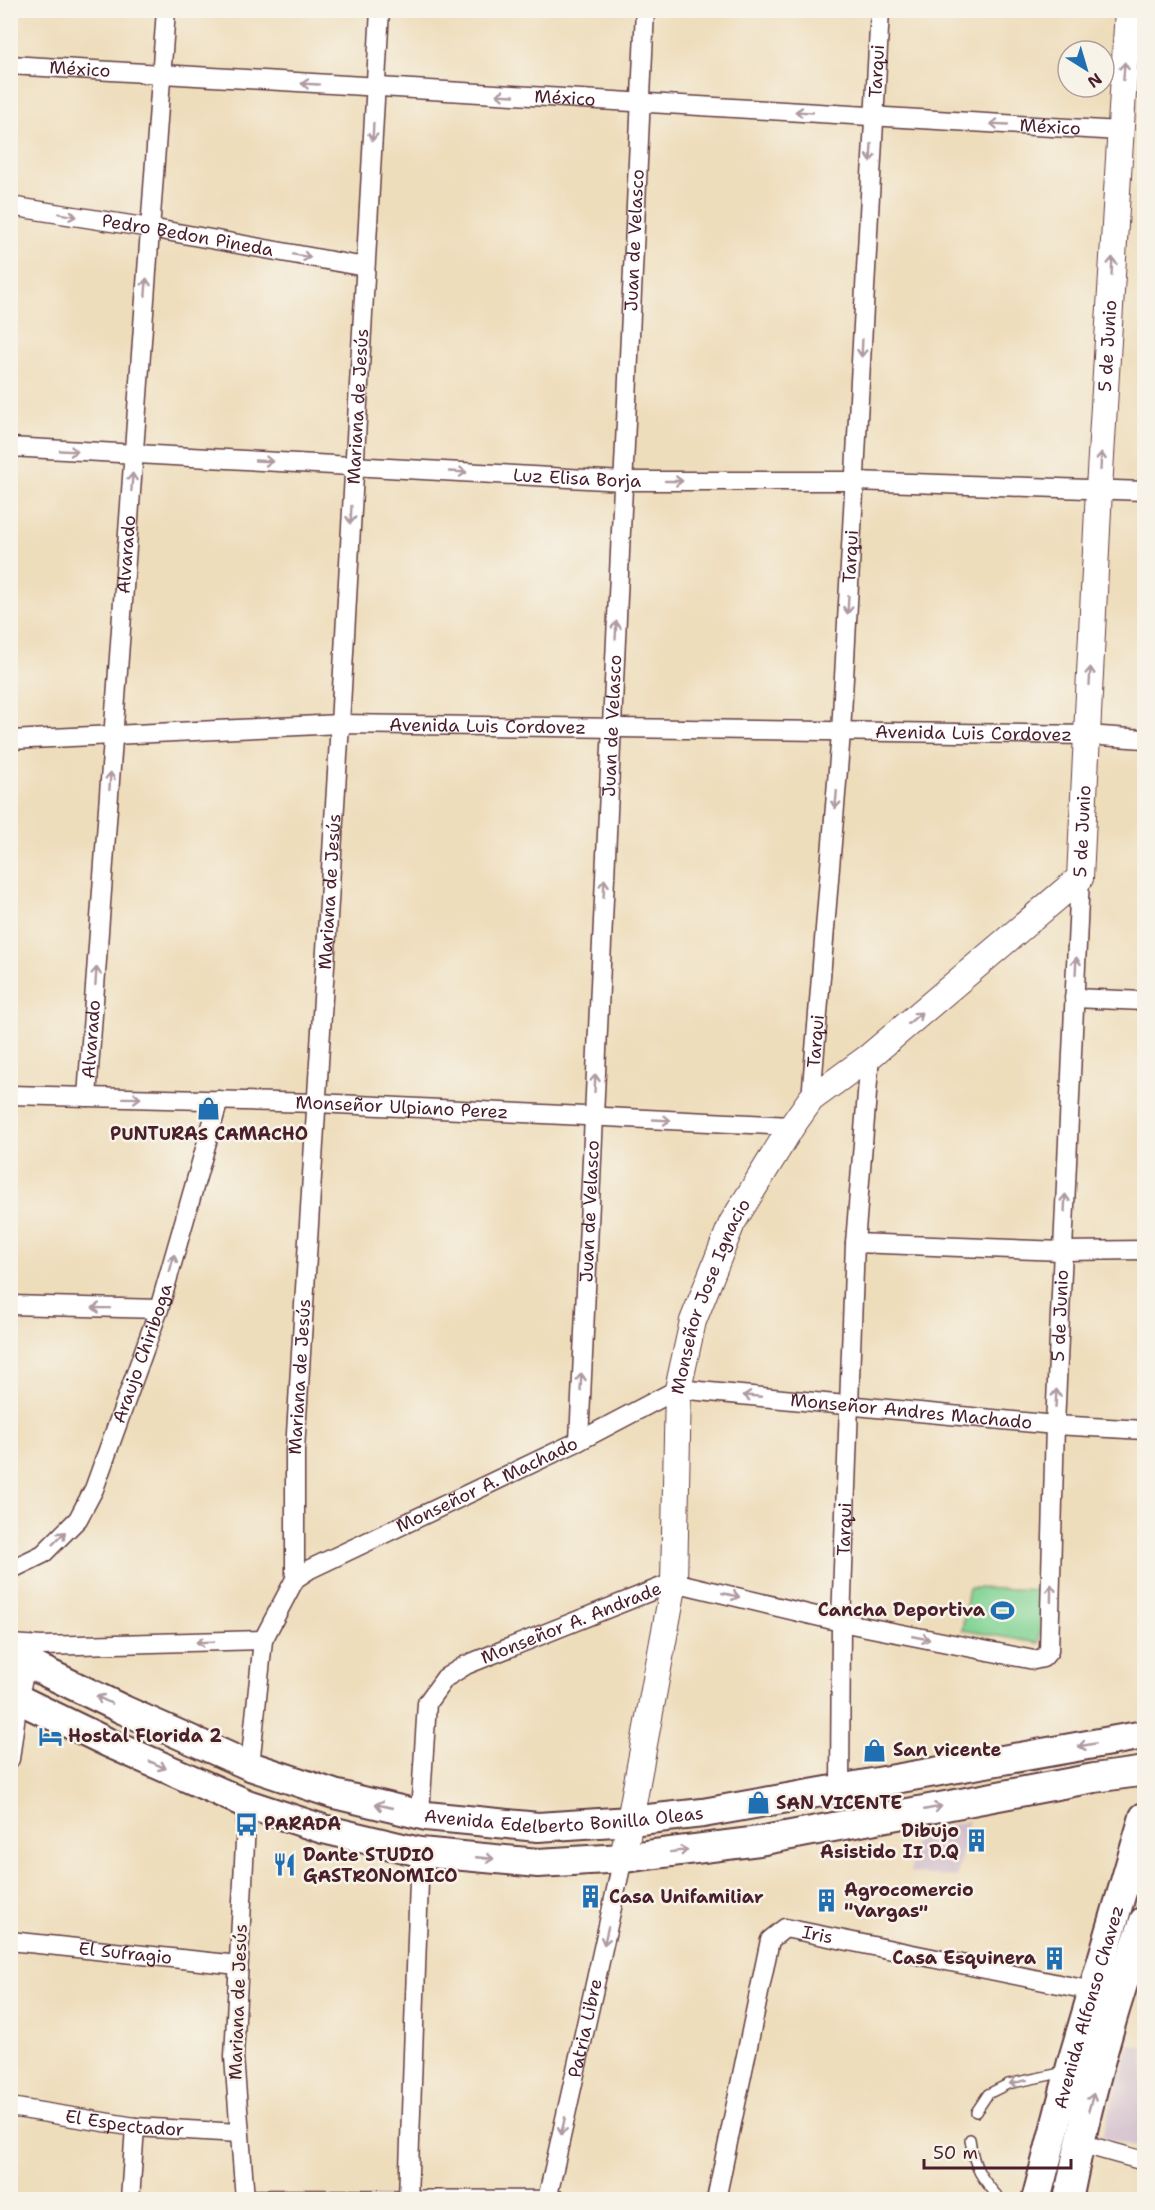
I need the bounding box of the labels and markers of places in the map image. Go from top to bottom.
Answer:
shop icon: PUNTURAS CAMACHO [196,1095,222,1121]
place label: PUNTURAS CAMACHO [110,1122,308,1146]
sports icon: Cancha Deportiva [990,1597,1016,1623]
place label: Cancha Deportiva [818,1598,986,1622]
hotel icon: Hostal Florida 2 [37,1723,63,1749]
place label: Hostal Florida 2 [68,1724,222,1748]
shop icon: San vicente [862,1737,888,1763]
place label: San vicente [893,1738,1002,1762]
shop icon: SAN VICENTE [745,1790,771,1816]
place label: SAN VICENTE [776,1791,902,1815]
bus stop icon: PARADA [233,1811,259,1837]
place label: PARADA [264,1812,341,1836]
place label: Dibujo Asistido II D.Q [820,1819,959,1864]
building icon: Dibujo Asistido II D.Q [964,1828,990,1854]
place label: Dante STUDIO GASTRONOMICO [303,1843,458,1888]
restaurant icon: Dante STUDIO GASTRONOMICO [272,1852,298,1878]
place label: Agrocomercio "Vargas" [844,1878,974,1923]
building icon: Casa Unifamiliar [578,1884,604,1910]
place label: Casa Unifamiliar [609,1885,764,1909]
building icon: Agrocomercio "Vargas" [813,1887,839,1913]
building icon: Casa Esquinera [1041,1945,1067,1971]
place label: Casa Esquinera [892,1946,1037,1970]

